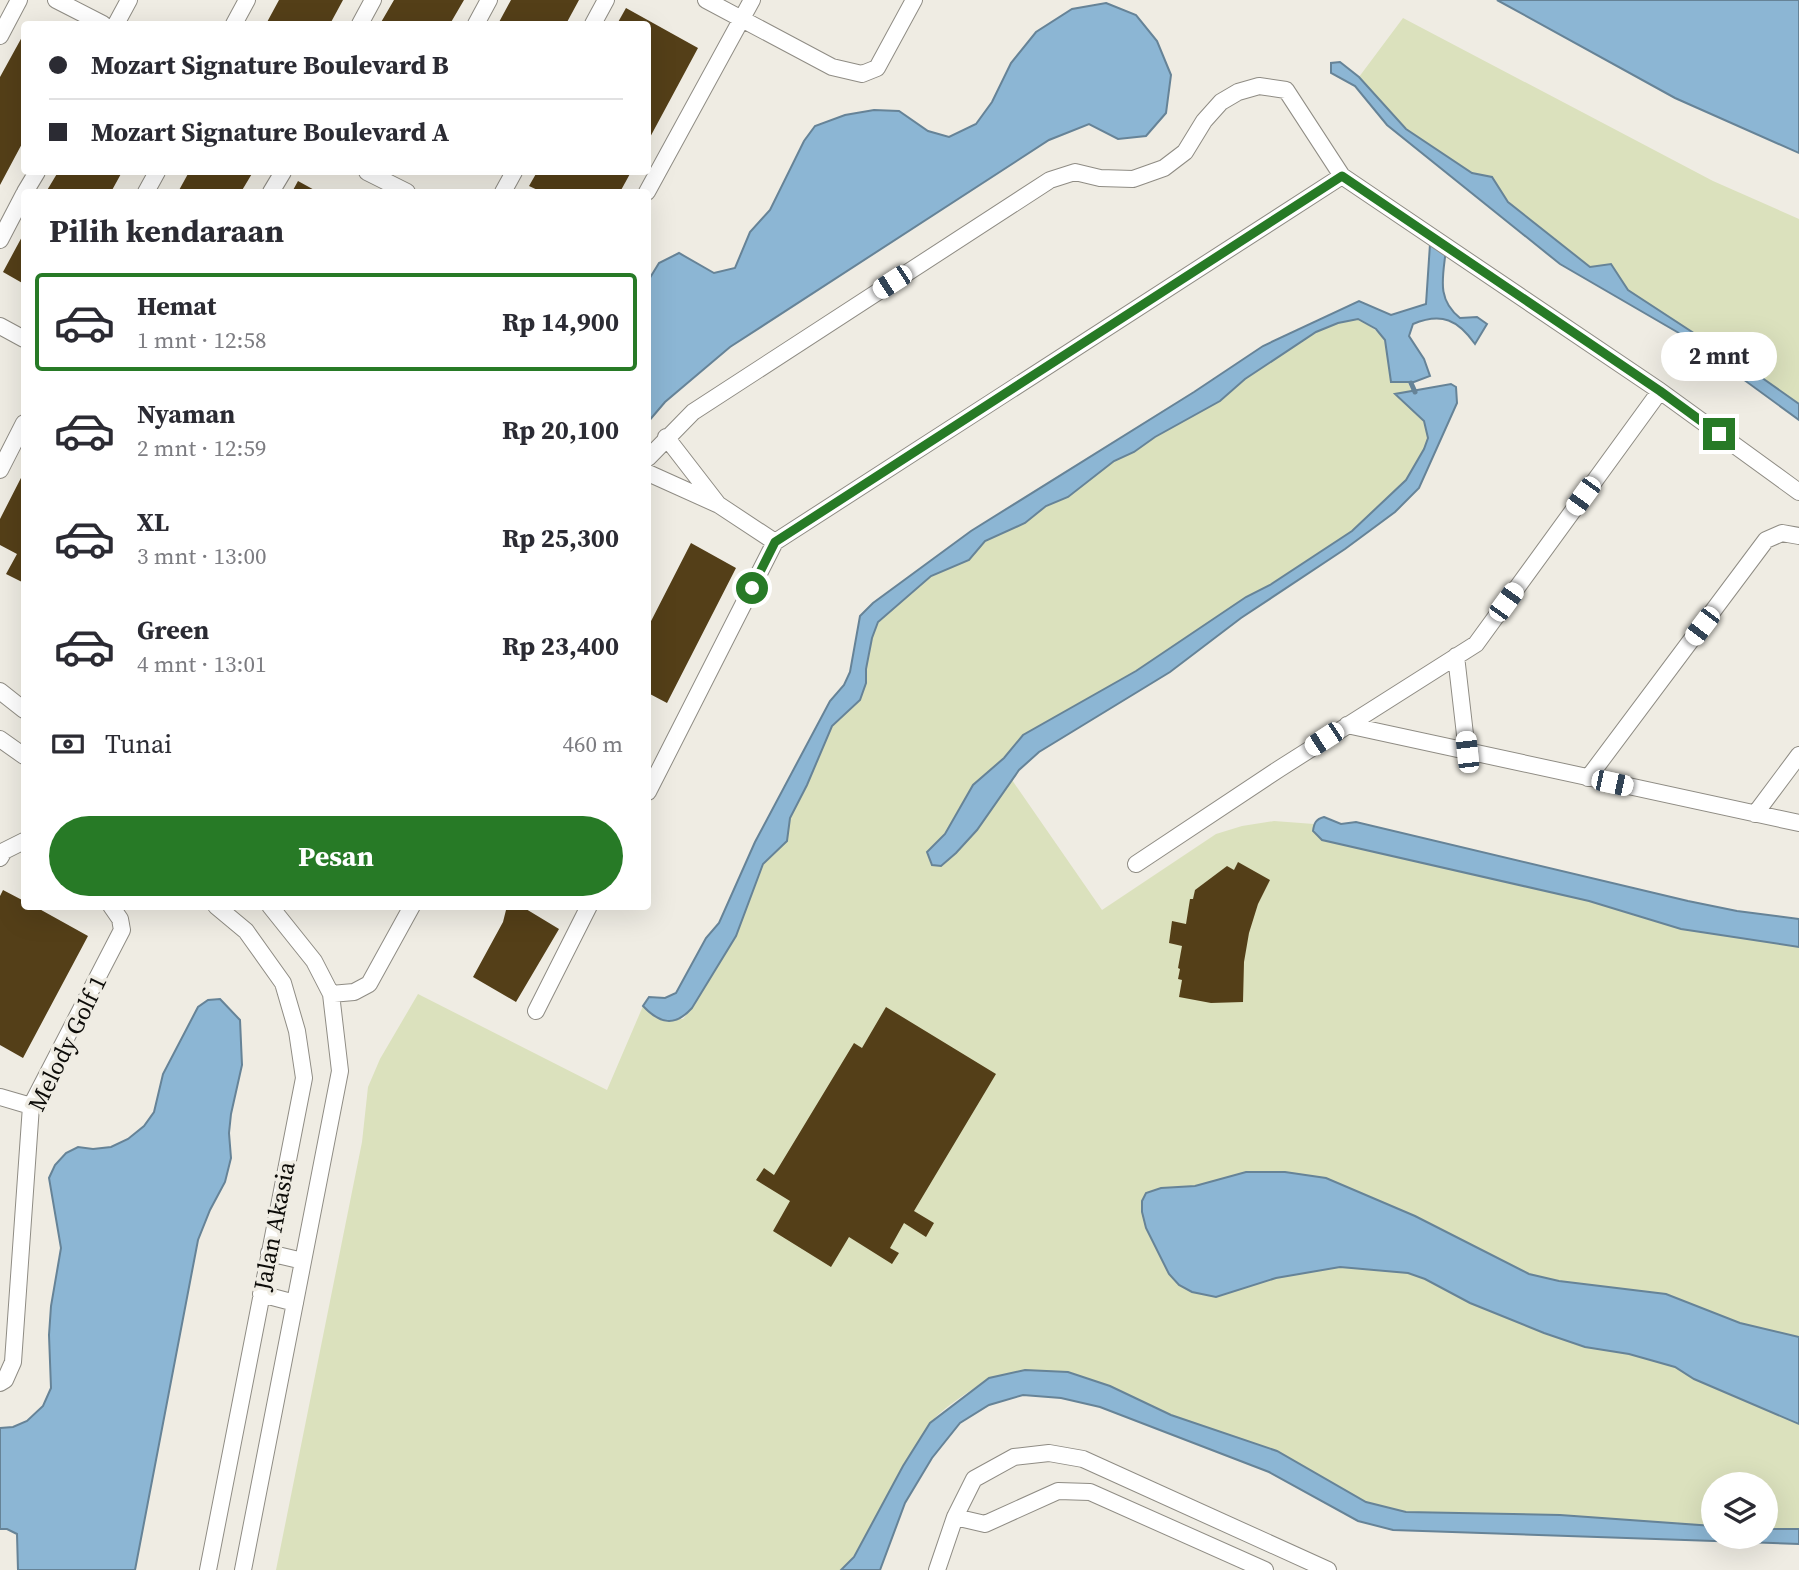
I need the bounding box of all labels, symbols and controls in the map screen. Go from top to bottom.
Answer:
text: Mozart Signature Boulevard B [91,47,449,83]
text: Mozart Signature Boulevard A [91,114,449,150]
text: Pilih kendaraan [49,209,284,253]
car [869,262,916,302]
text: Hemat [137,288,216,324]
icon: car [53,291,116,354]
text: Rp 14,900 [502,304,619,340]
text: 1 mnt · 12:58 [137,324,266,356]
callout: 2 mnt [1661,332,1777,382]
text: 2 mnt [1689,340,1749,372]
text: Nyaman [137,396,235,432]
icon: car [53,399,116,462]
text: Rp 20,100 [502,412,619,448]
route end [1703,418,1735,450]
text: 2 mnt · 12:59 [137,432,266,464]
car [1563,473,1604,519]
text: XL [137,504,169,540]
icon: car [53,507,116,570]
text: Rp 25,300 [502,520,619,556]
text: 3 mnt · 13:00 [137,540,266,572]
route start [736,572,768,604]
car [1486,579,1527,625]
car [1681,603,1724,649]
text: Green [137,612,209,648]
icon: car [53,615,116,678]
text: Rp 23,400 [502,628,619,664]
text: 4 mnt · 13:01 [137,648,266,680]
car [1301,719,1348,759]
icon: cash [49,725,87,763]
text: Tunai [105,726,172,762]
text: 460 m [562,728,623,760]
car [1455,730,1480,774]
car [1590,768,1635,798]
button: Pesan [49,816,623,896]
street label: Melody Golf 1 [20,970,114,1116]
street label: Jalan Akasia [245,1158,303,1294]
map controls [1701,1472,1778,1549]
button: layers [1701,1472,1778,1549]

